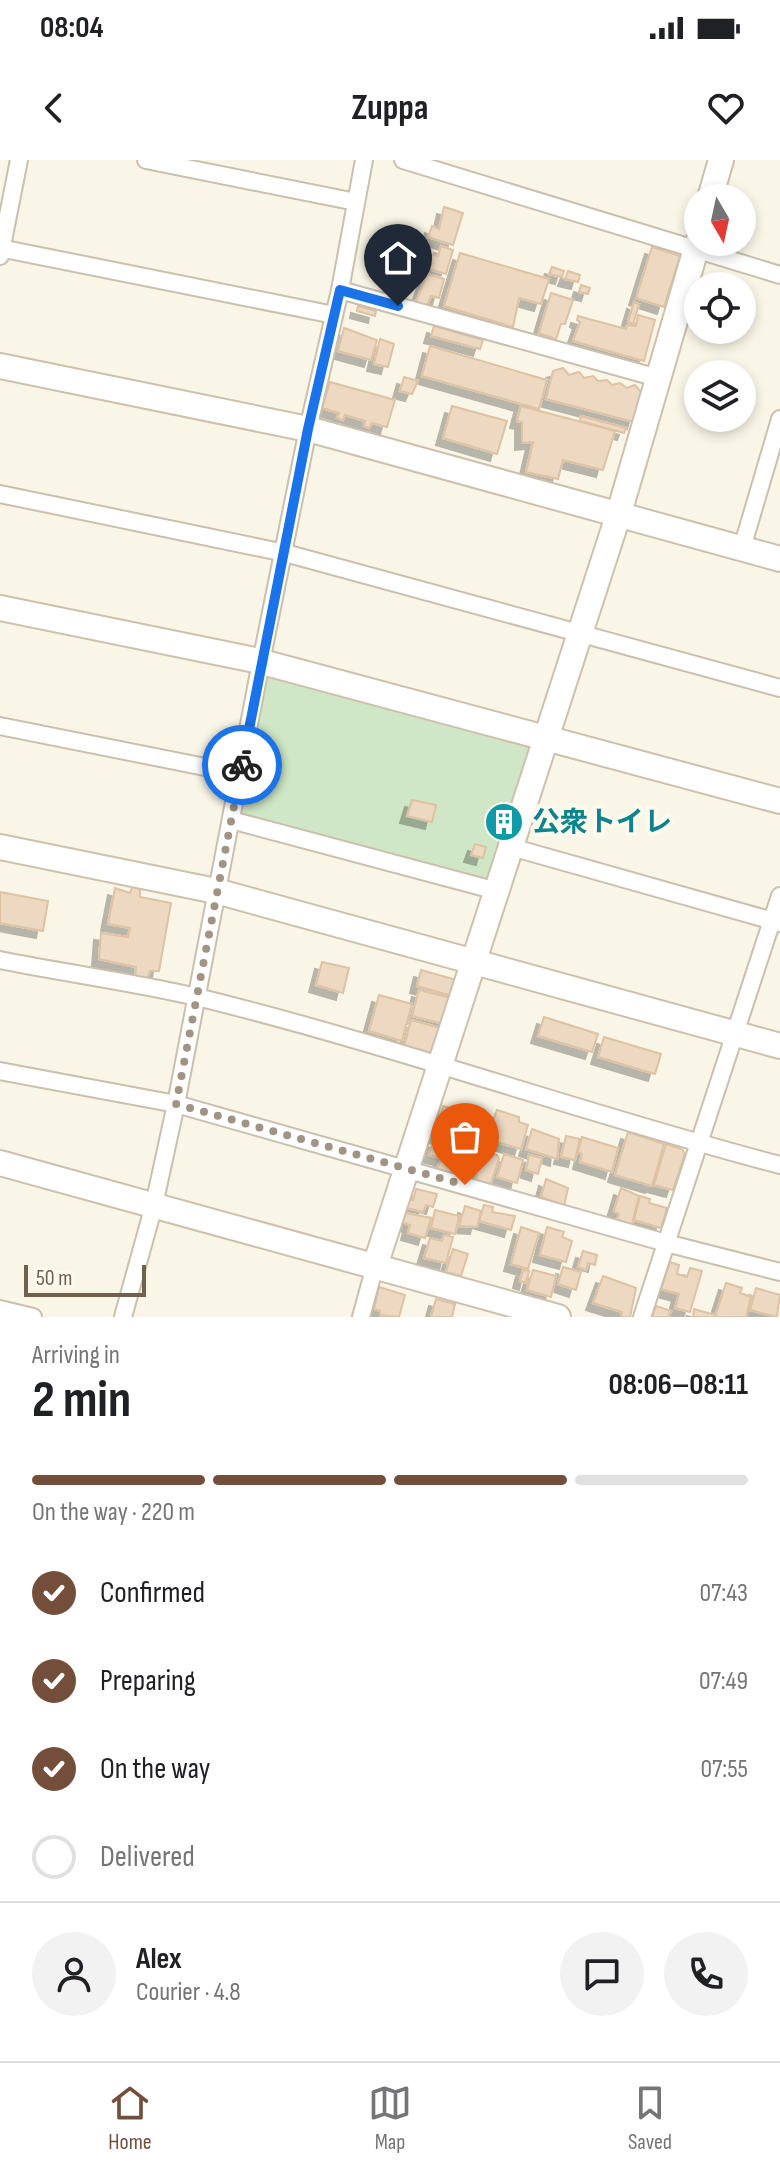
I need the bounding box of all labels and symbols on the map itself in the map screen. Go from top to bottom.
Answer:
north arrow [684,184,756,256]
pin [364,224,432,306]
courier [202,725,282,805]
building icon: 公衆トイレ [483,801,525,843]
place label: 公衆トイレ [532,806,672,839]
pin [431,1103,499,1185]
scale bar [24,1261,146,1297]

